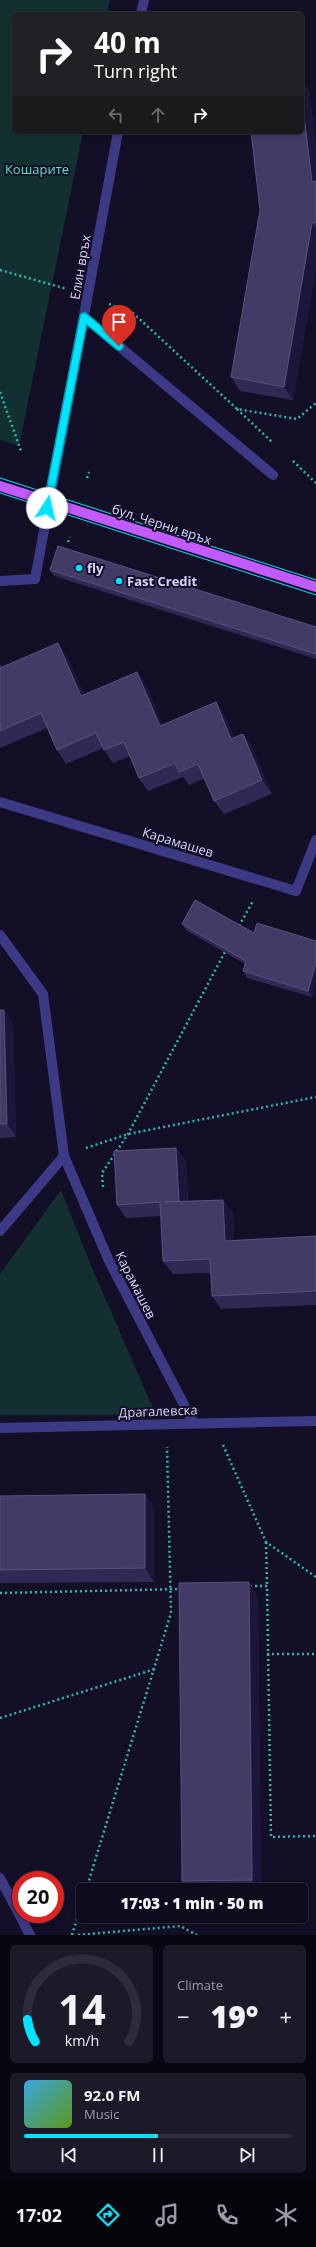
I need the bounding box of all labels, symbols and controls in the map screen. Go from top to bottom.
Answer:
text: 40 m [94,23,161,61]
icon: right [28,28,80,80]
text: Turn right [94,59,177,83]
icon: left [105,104,127,126]
icon: ahead [147,104,169,126]
icon: right [189,104,211,126]
park label: Кошарите [5,160,69,178]
street label: Елин връх [65,233,95,301]
pin [102,305,136,346]
icon: arrive [108,311,130,333]
position arrow [26,487,68,529]
street label: бул. Черни връх [110,499,214,549]
place label: fly [87,559,104,577]
marker: fly [74,563,84,573]
place label: Fast Credit [127,572,198,590]
marker: Fast Credit [114,576,124,586]
street label: Карамашев [140,823,216,861]
street label: Карамашев [111,1248,161,1322]
street label: Драгалевска [118,1401,198,1421]
speed limit sign: 20 [12,1871,64,1923]
text: 17:03 · 1 min · 50 m [121,1893,263,1913]
text: Climate [177,1976,223,1994]
text: 14 [58,1981,105,2037]
text: 19° [211,1996,258,2037]
text: − [177,2001,190,2031]
text: + [279,2001,292,2031]
text: km/h [64,2031,99,2050]
text: 92.0 FM [84,2085,140,2105]
text: Music [84,2105,119,2123]
icon: previous [58,2144,80,2166]
icon: pause [147,2144,169,2166]
icon: next [236,2144,258,2166]
icon: directions [94,2201,122,2229]
icon: music [153,2201,181,2229]
icon: phone [213,2201,241,2229]
icon: climate [272,2201,300,2229]
text: 17:02 [16,2203,62,2227]

